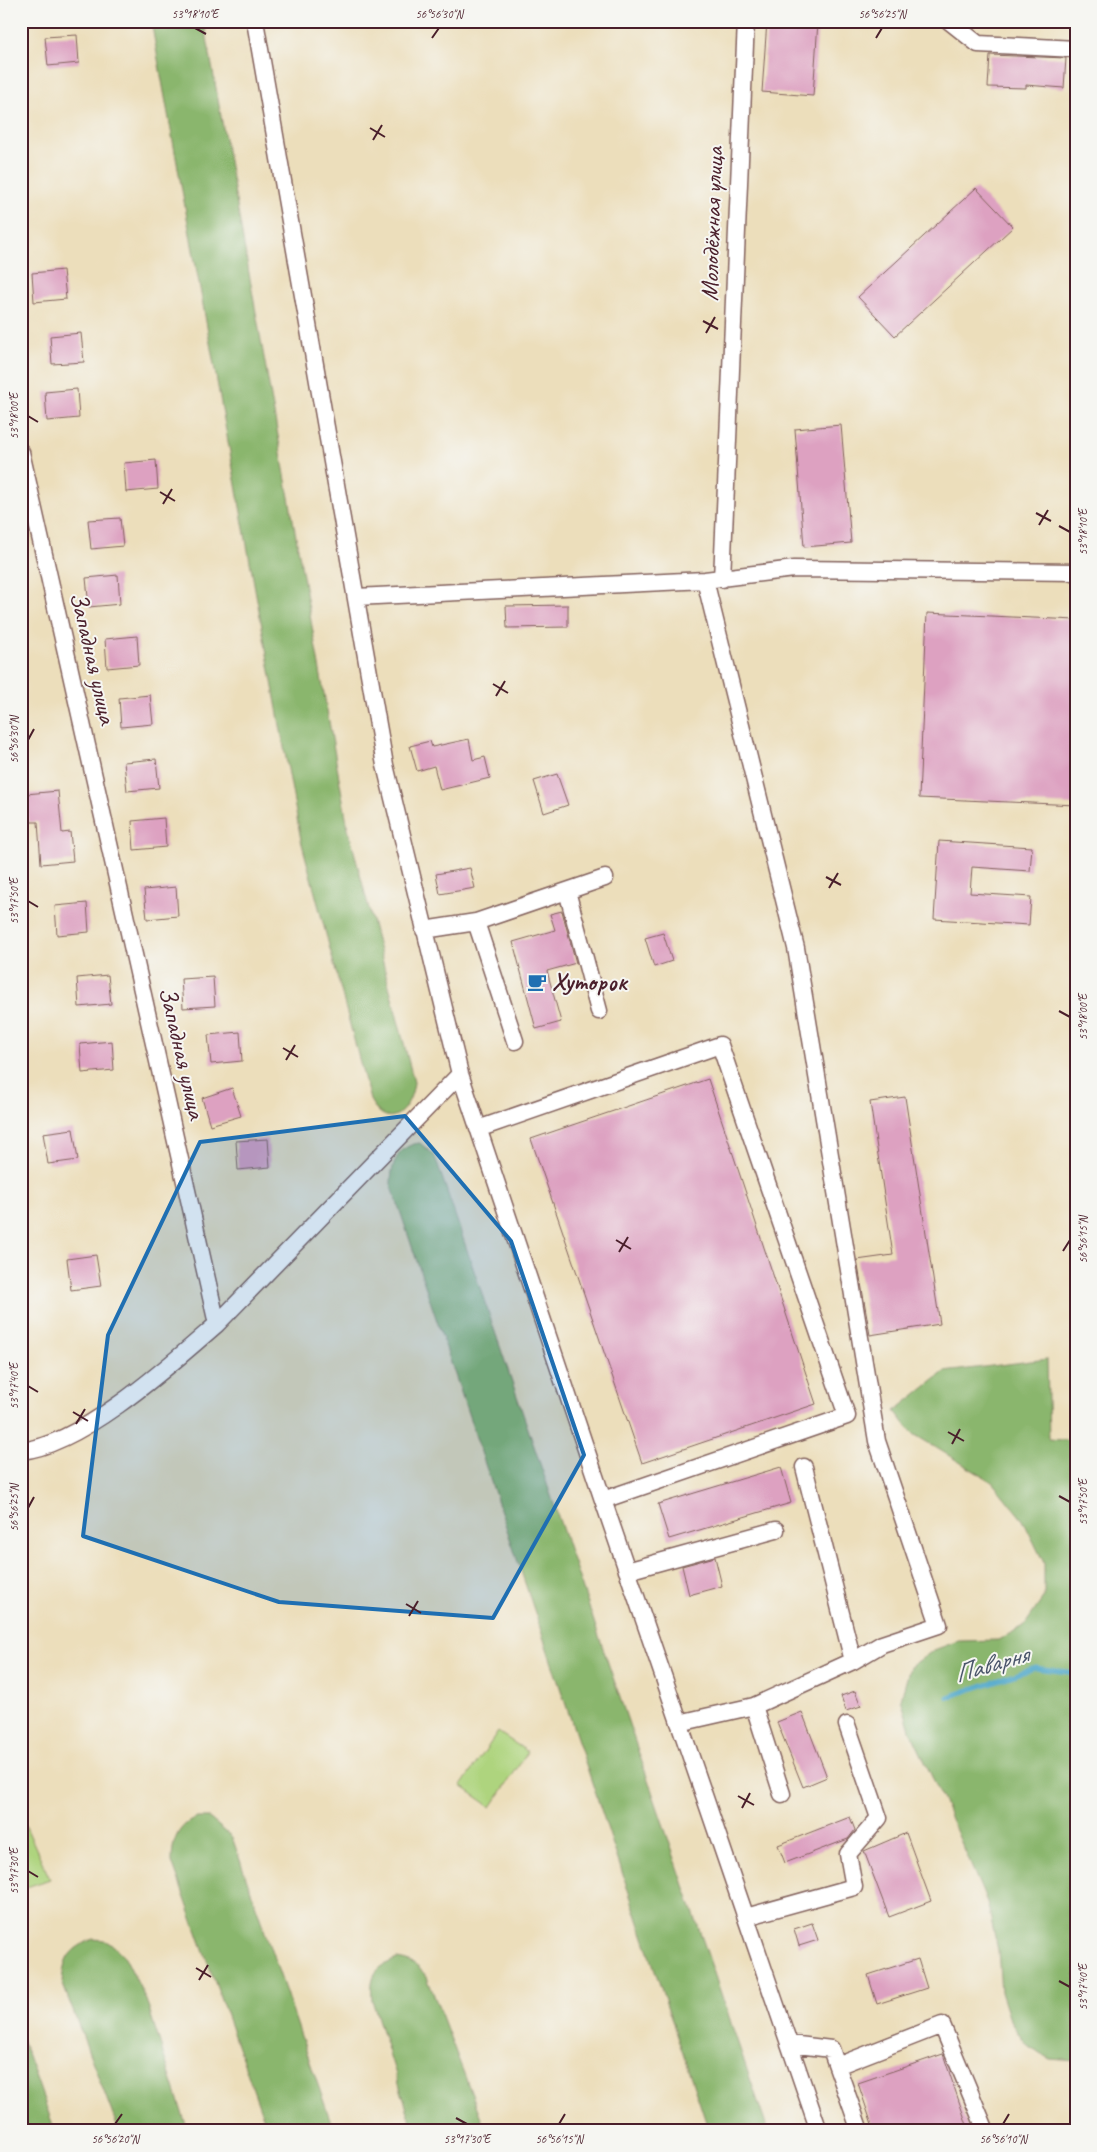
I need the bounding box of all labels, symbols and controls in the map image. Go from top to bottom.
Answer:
text: 53°18'10"E [172,6,220,22]
text: 56°56'30"N [415,6,464,22]
text: 56°56'25"N [858,6,907,22]
street label: Молодёжная улица [693,144,731,302]
text: 53°18'00"E [6,391,22,439]
text: 53°18'10"E [1075,507,1091,555]
street label: Западная улица [62,589,124,729]
text: 56°56'30"N [6,715,22,764]
text: 53°17'50"E [6,876,22,924]
place label: Хуторок [552,966,629,998]
cafe icon: Хуторок [526,971,548,993]
street label: Западная улица [151,984,213,1124]
text: 53°18'00"E [1075,992,1091,1040]
text: 56°56'15"N [1075,1215,1091,1264]
text: 53°17'40"E [6,1361,22,1409]
text: 53°17'50"E [1075,1477,1091,1525]
text: 56°56'25"N [6,1483,22,1532]
water label: Паварня [950,1637,1035,1690]
text: 53°17'30"E [6,1846,22,1894]
text: 53°17'40"E [1075,1962,1091,2010]
text: 56°56'20"N [91,2131,140,2147]
text: 53°17'30"E [444,2131,492,2147]
text: 56°56'15"N [535,2131,584,2147]
text: 56°56'10"N [979,2131,1028,2147]

